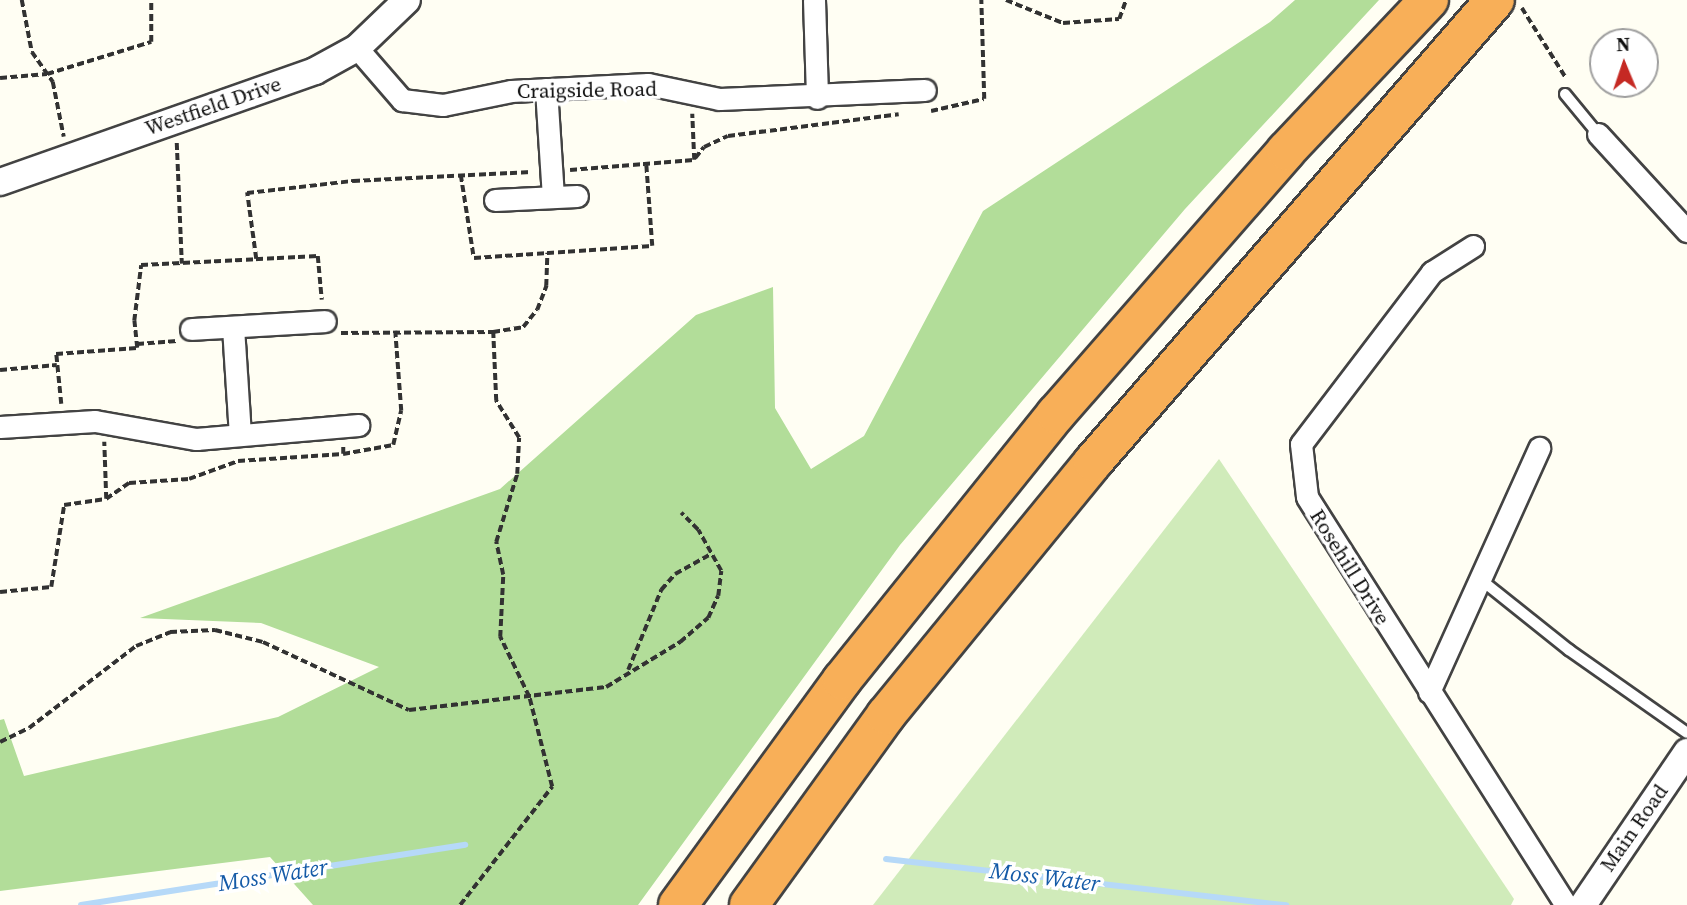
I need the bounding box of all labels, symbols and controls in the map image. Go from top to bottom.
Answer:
north arrow [1589,28,1659,98]
text: N [1616,31,1631,57]
street label: Westfield Drive [142,71,284,141]
street label: Craigside Road [517,76,657,104]
street label: Rosehill Drive [1304,505,1396,629]
street label: Main Road [1595,780,1673,876]
water label: Moss Water [216,853,330,897]
water label: Moss Water [988,857,1102,897]

